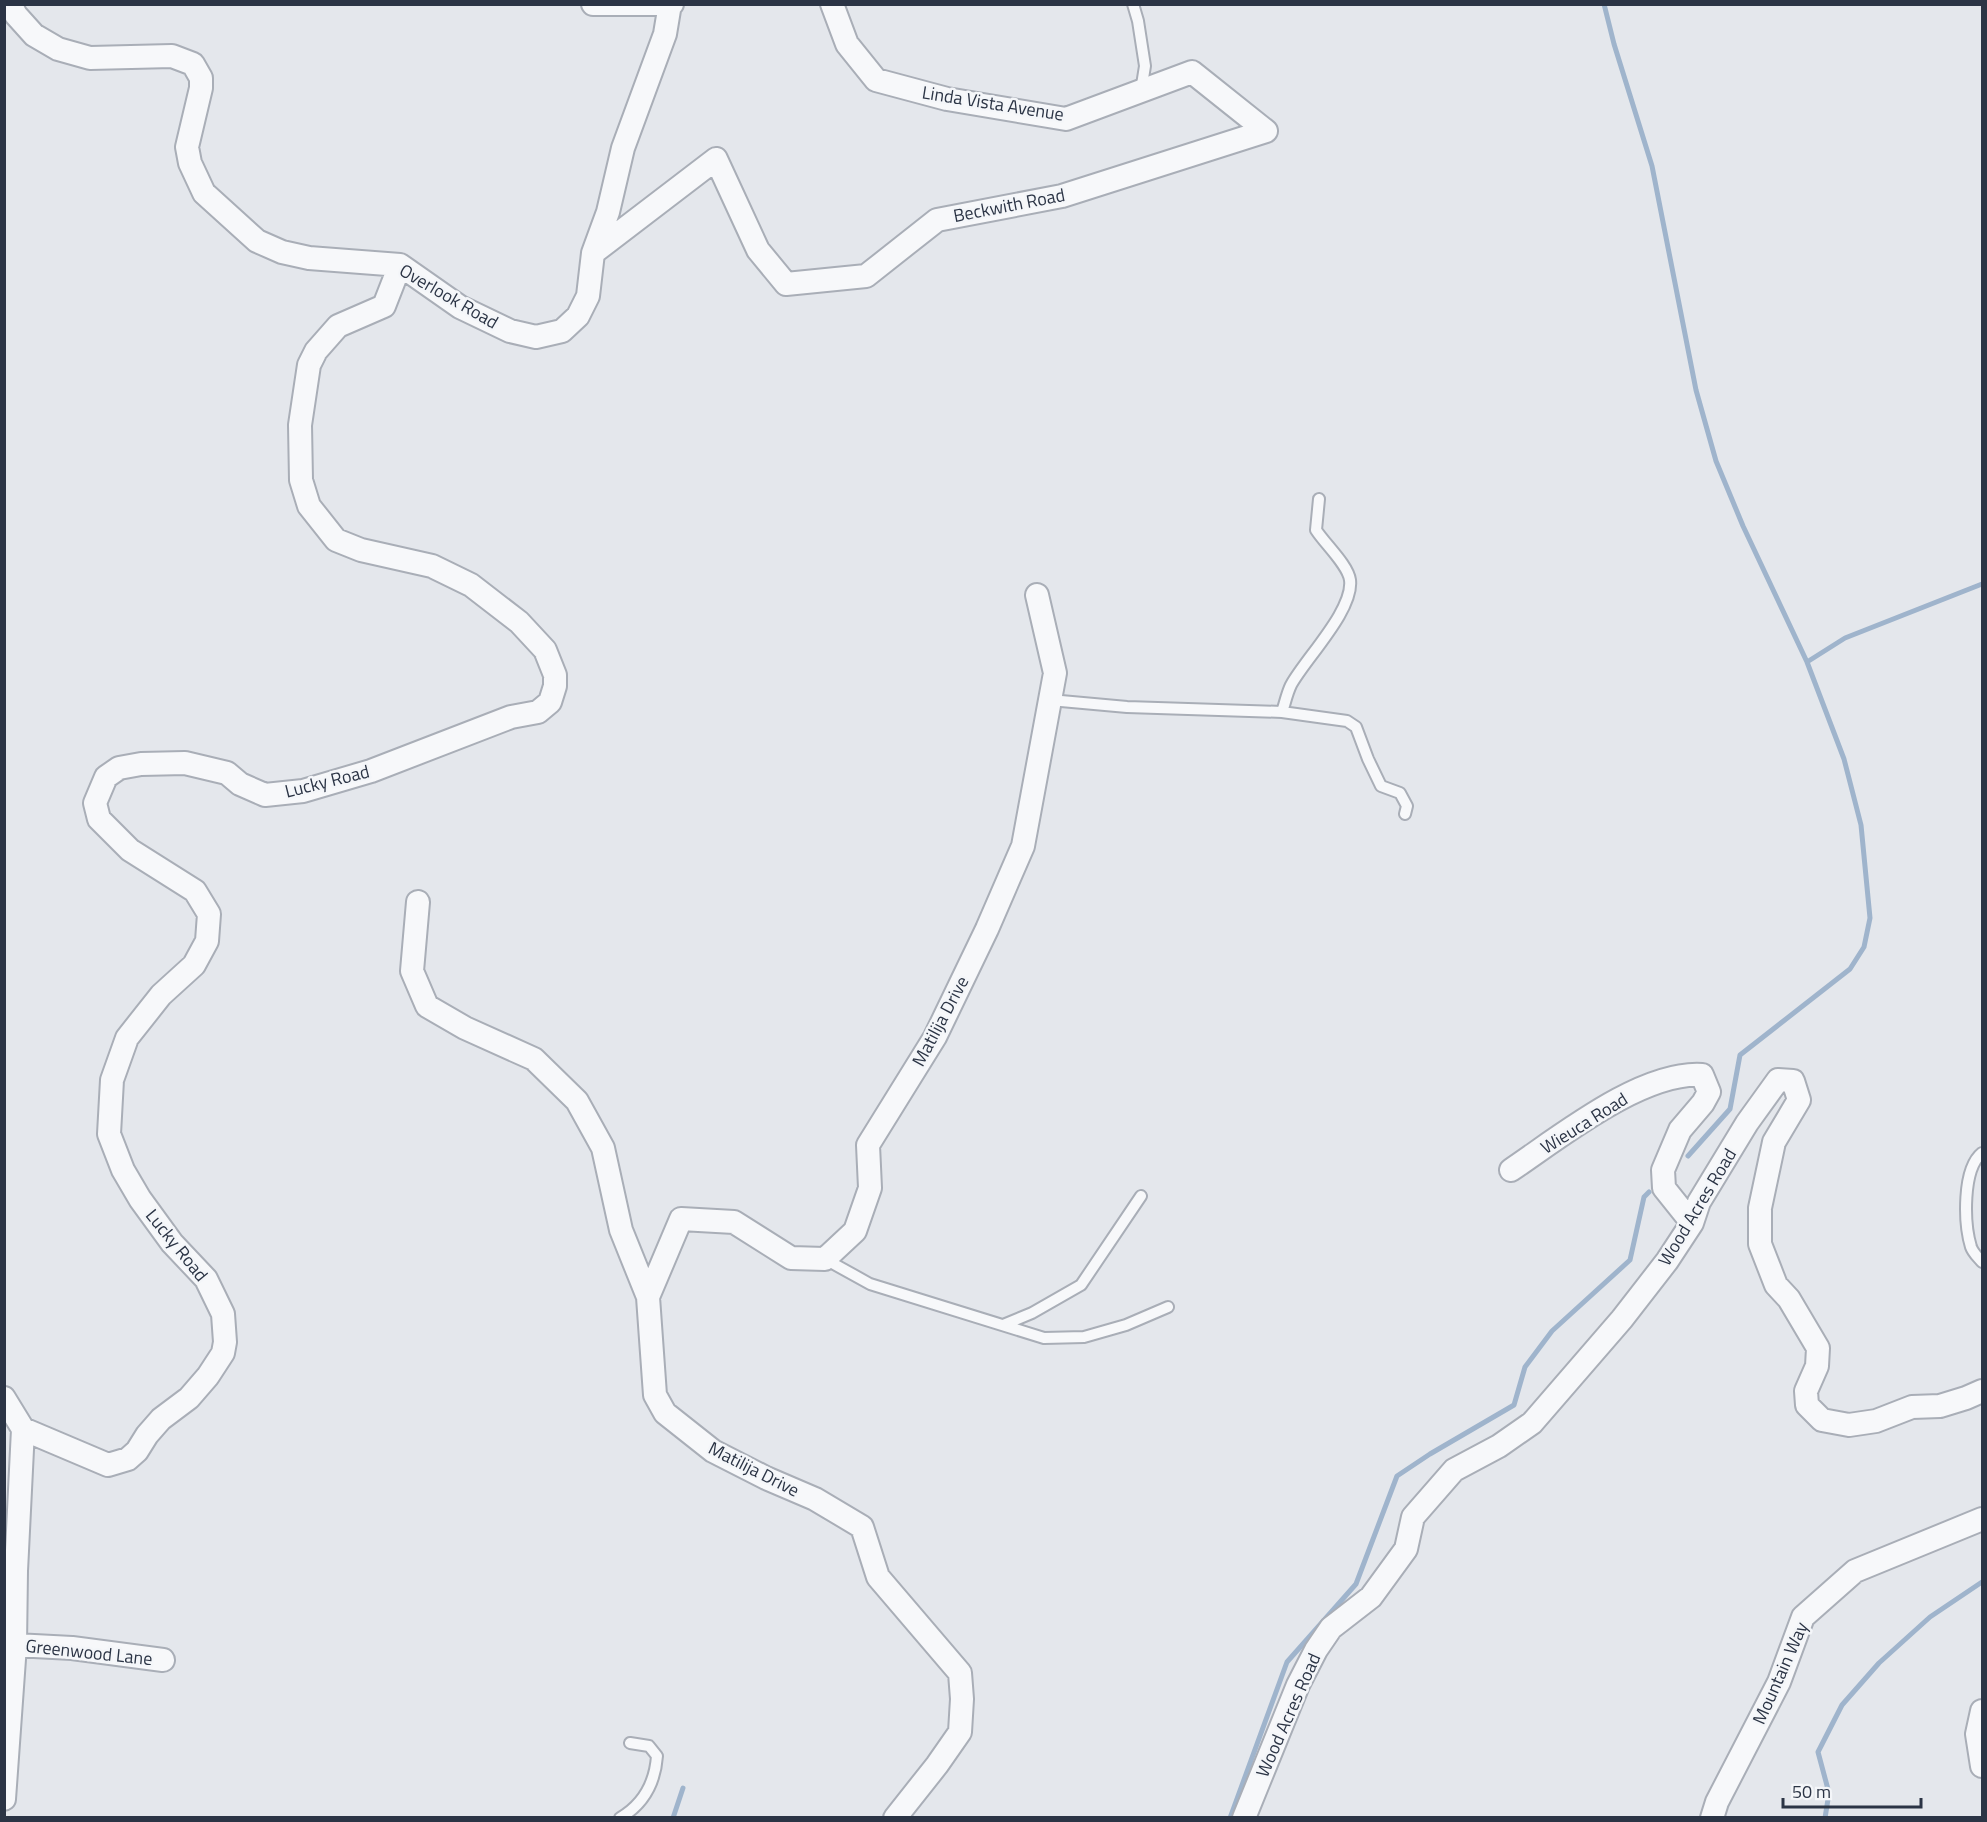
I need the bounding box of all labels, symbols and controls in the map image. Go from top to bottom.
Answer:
street label: Linda Vista Avenue [920,78,1066,128]
street label: Beckwith Road [951,181,1067,229]
street label: Overlook Road [394,257,504,335]
street label: Lucky Road [282,757,372,805]
street label: Matilija Drive [905,971,975,1071]
street label: Wieuca Road [1535,1085,1633,1161]
street label: Wood Acres Road [1651,1143,1743,1271]
street label: Lucky Road [139,1203,215,1287]
street label: Matilija Drive [704,1435,804,1503]
street label: Mountain Way [1745,1617,1815,1729]
street label: Greenwood Lane [24,1632,154,1672]
street label: Wood Acres Road [1249,1649,1327,1781]
scale bar [1783,1771,1921,1809]
text: 50 m [1792,1778,1831,1805]

